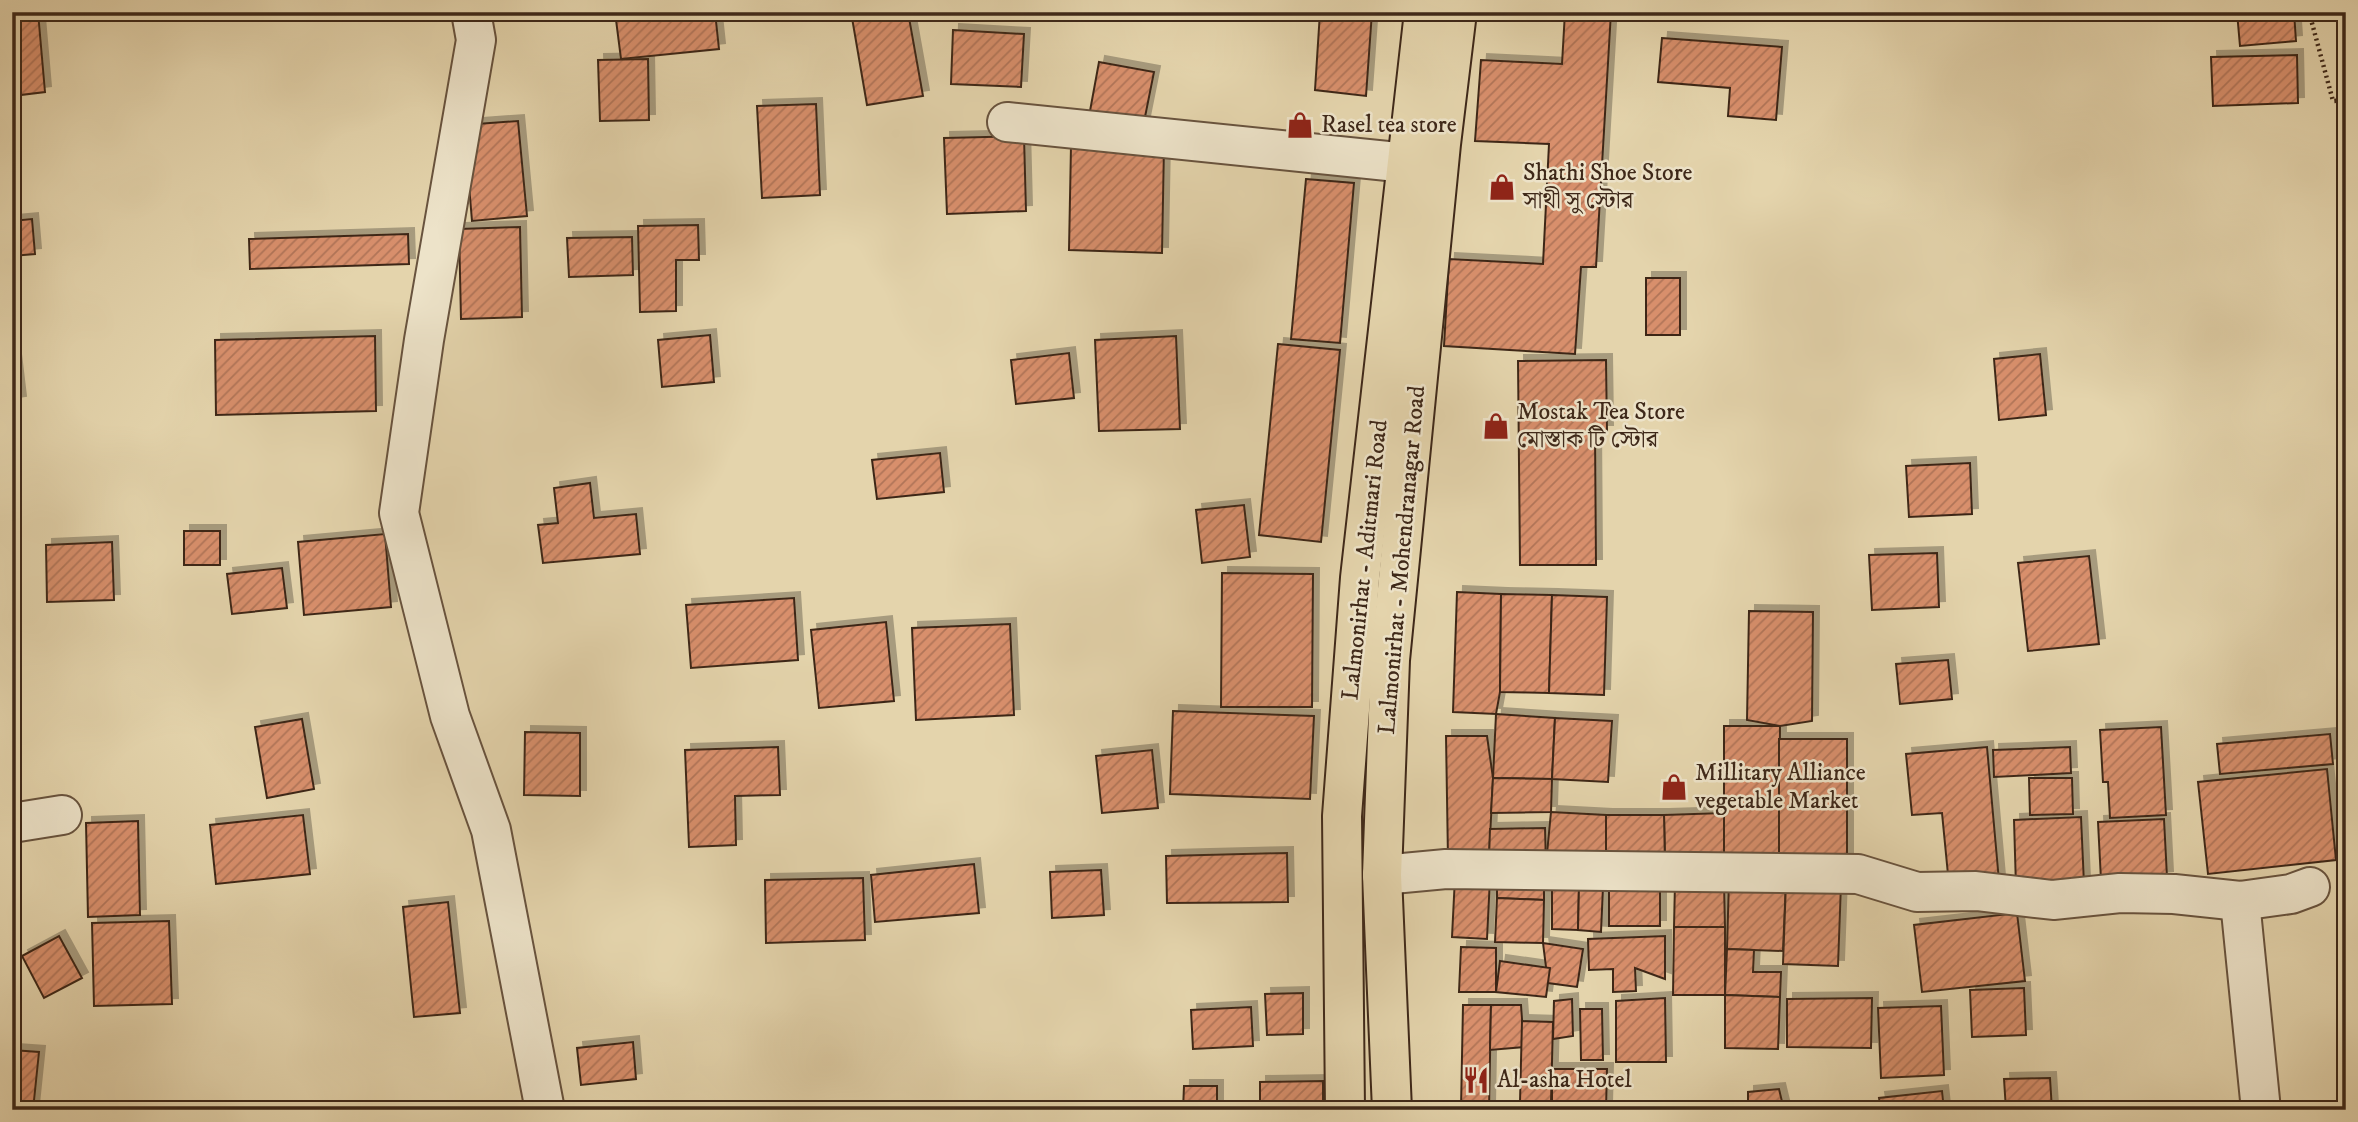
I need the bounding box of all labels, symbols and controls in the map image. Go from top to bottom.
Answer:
shop icon: Rasel tea store [1285,110,1315,140]
place label: Rasel tea store [1321,110,1457,140]
place label: Shathi Shoe Store সাথী সু স্টোর [1522,158,1693,216]
shop icon: Shathi Shoe Store সাথী সু স্টোর [1487,172,1517,202]
street label: Lalmonirhat - Mohendranagar Road [1372,384,1432,736]
place label: Mostak Tea Store মোস্তাক টি স্টোর [1517,397,1685,455]
shop icon: Mostak Tea Store মোস্তাক টি স্টোর [1481,411,1511,441]
street label: Lalmonirhat - Aditmari Road [1335,418,1395,702]
place label: Millitary Alliance vegetable Market [1694,758,1866,816]
shop icon: Millitary Alliance vegetable Market [1659,772,1689,802]
restaurant icon: Al-asha Hotel [1461,1065,1491,1095]
place label: Al-asha Hotel [1497,1065,1632,1095]

